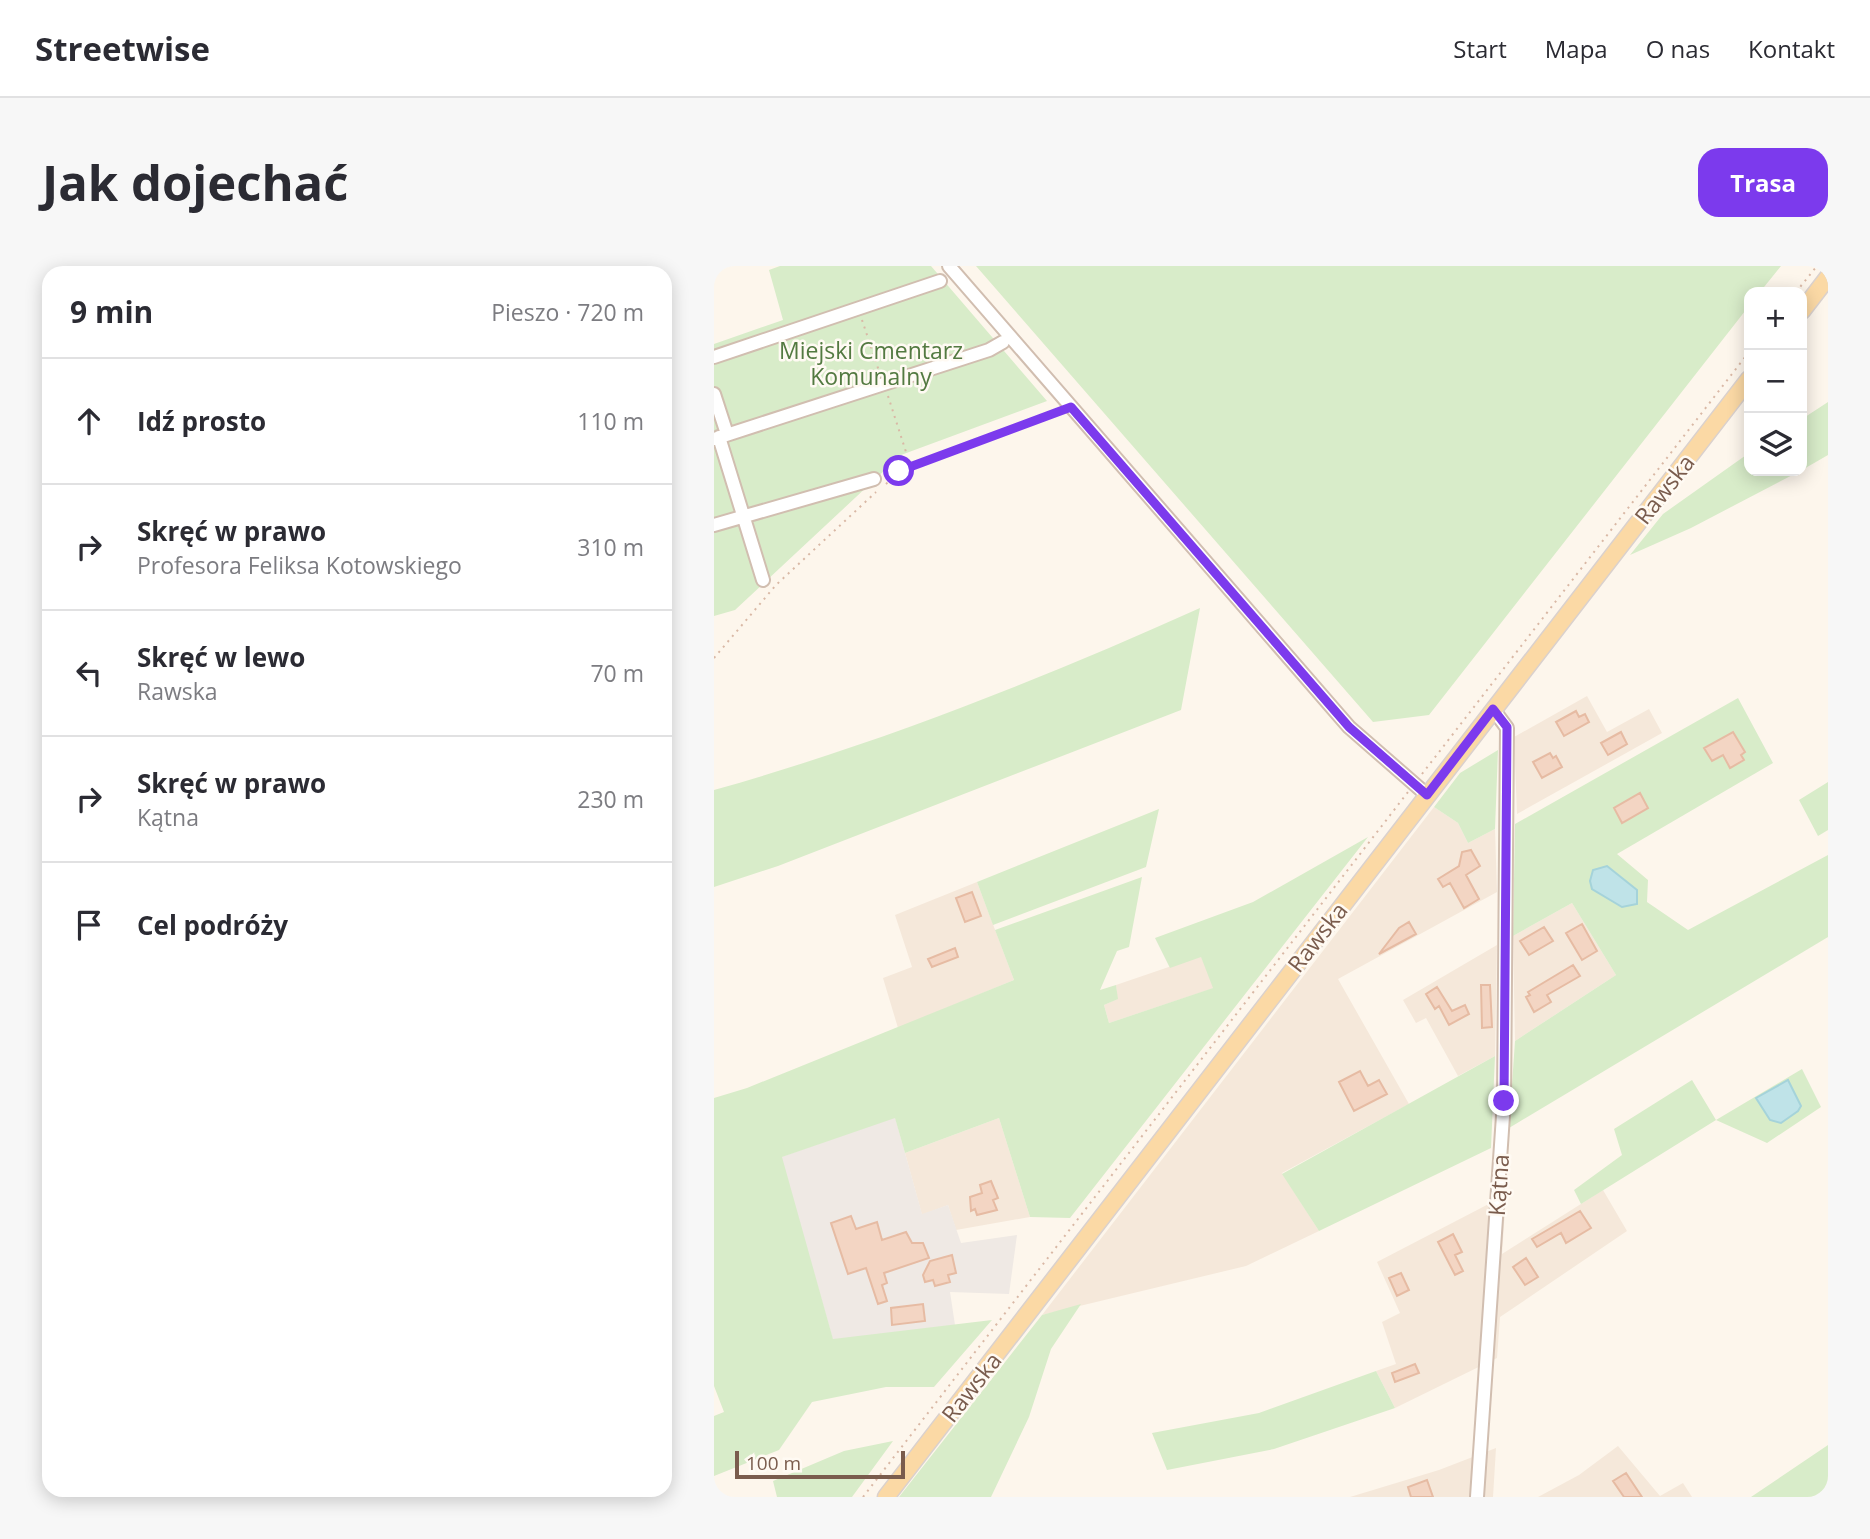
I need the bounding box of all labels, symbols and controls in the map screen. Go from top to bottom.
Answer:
text: Streetwise [35,26,210,71]
text: Start [1453,32,1507,65]
text: Mapa [1545,32,1608,65]
text: O nas [1646,32,1710,65]
text: Kontakt [1748,32,1835,65]
button: Trasa [1698,148,1828,217]
text: Jak dojechać [42,149,348,215]
map controls [1744,287,1807,476]
button: + [1744,287,1807,350]
text: 9 min [70,291,153,332]
text: Pieszo · 720 m [491,296,644,328]
park label: Miejski Cmentarz Komunalny [779,334,963,392]
button: − [1744,350,1807,413]
icon: ahead [70,402,108,440]
text: Idź prosto [137,403,266,439]
text: 110 m [577,405,644,437]
button: layers [1744,413,1807,476]
street label: Rawska [1627,447,1701,531]
route start [883,455,914,486]
text: Skręć w prawo [137,513,326,549]
icon: right [70,528,108,566]
text: 310 m [577,531,644,563]
text: Profesora Feliksa Kotowskiego [137,549,462,581]
text: Skręć w lewo [137,639,305,675]
icon: left [70,654,108,692]
text: 70 m [590,657,644,689]
text: Rawska [137,675,218,707]
text: Skręć w prawo [137,765,326,801]
icon: right [70,780,108,818]
text: 230 m [577,783,644,815]
text: Kątna [137,801,199,833]
street label: Rawska [1280,895,1354,979]
icon: arrive [70,906,108,944]
text: Cel podróży [137,907,288,943]
route end [1488,1085,1519,1116]
street label: Kątna [1480,1153,1516,1217]
street label: Rawska [934,1345,1008,1429]
scale bar [735,1448,905,1480]
text: 100 m [746,1450,801,1476]

